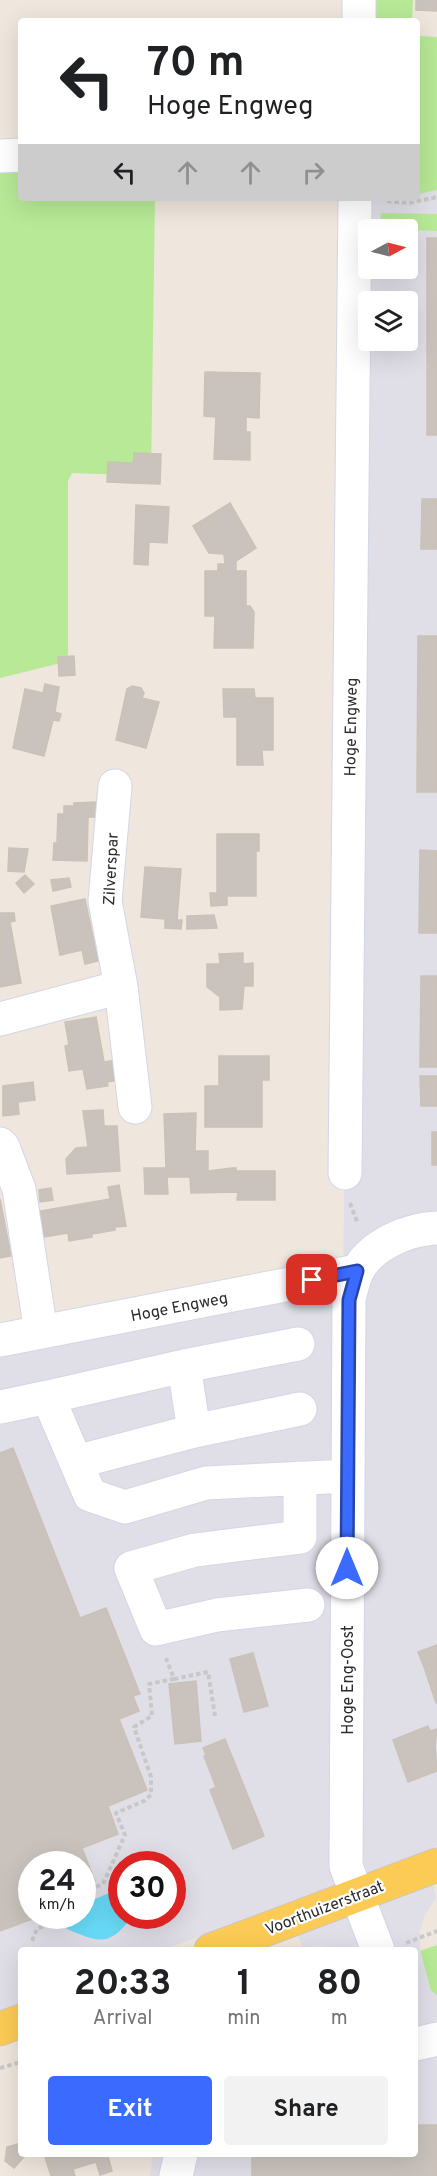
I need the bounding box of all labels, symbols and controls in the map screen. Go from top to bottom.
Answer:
text: 70 m [147,38,245,91]
icon: left [48,42,126,120]
text: Hoge Engweg [147,90,313,124]
icon: left [108,156,141,189]
icon: ahead [171,156,204,189]
icon: ahead [234,156,267,189]
icon: right [297,156,330,189]
north arrow [358,219,418,279]
map controls [358,219,418,351]
button: layers [358,291,418,351]
street label: Hoge Engweg [341,678,363,777]
street label: Zilverspar [100,832,124,906]
pin [286,1254,337,1305]
icon: arrive [295,1263,328,1296]
street label: Hoge Engweg [129,1289,230,1327]
position arrow [315,1536,379,1600]
street label: Hoge Eng-Oost [339,1625,359,1735]
speed limit sign: 30 [108,1851,186,1929]
text: 24 [38,1864,76,1901]
street label: Voorthuizerstraat [263,1877,387,1941]
text: km/h [39,1896,75,1915]
text: 20:33 [74,1962,171,2008]
text: 1 [237,1962,251,2008]
text: 80 [316,1962,362,2008]
text: Arrival [93,2006,152,2032]
text: min [227,2006,261,2032]
text: m [331,2006,348,2032]
button: Exit [48,2076,212,2145]
button: Share [224,2076,388,2145]

